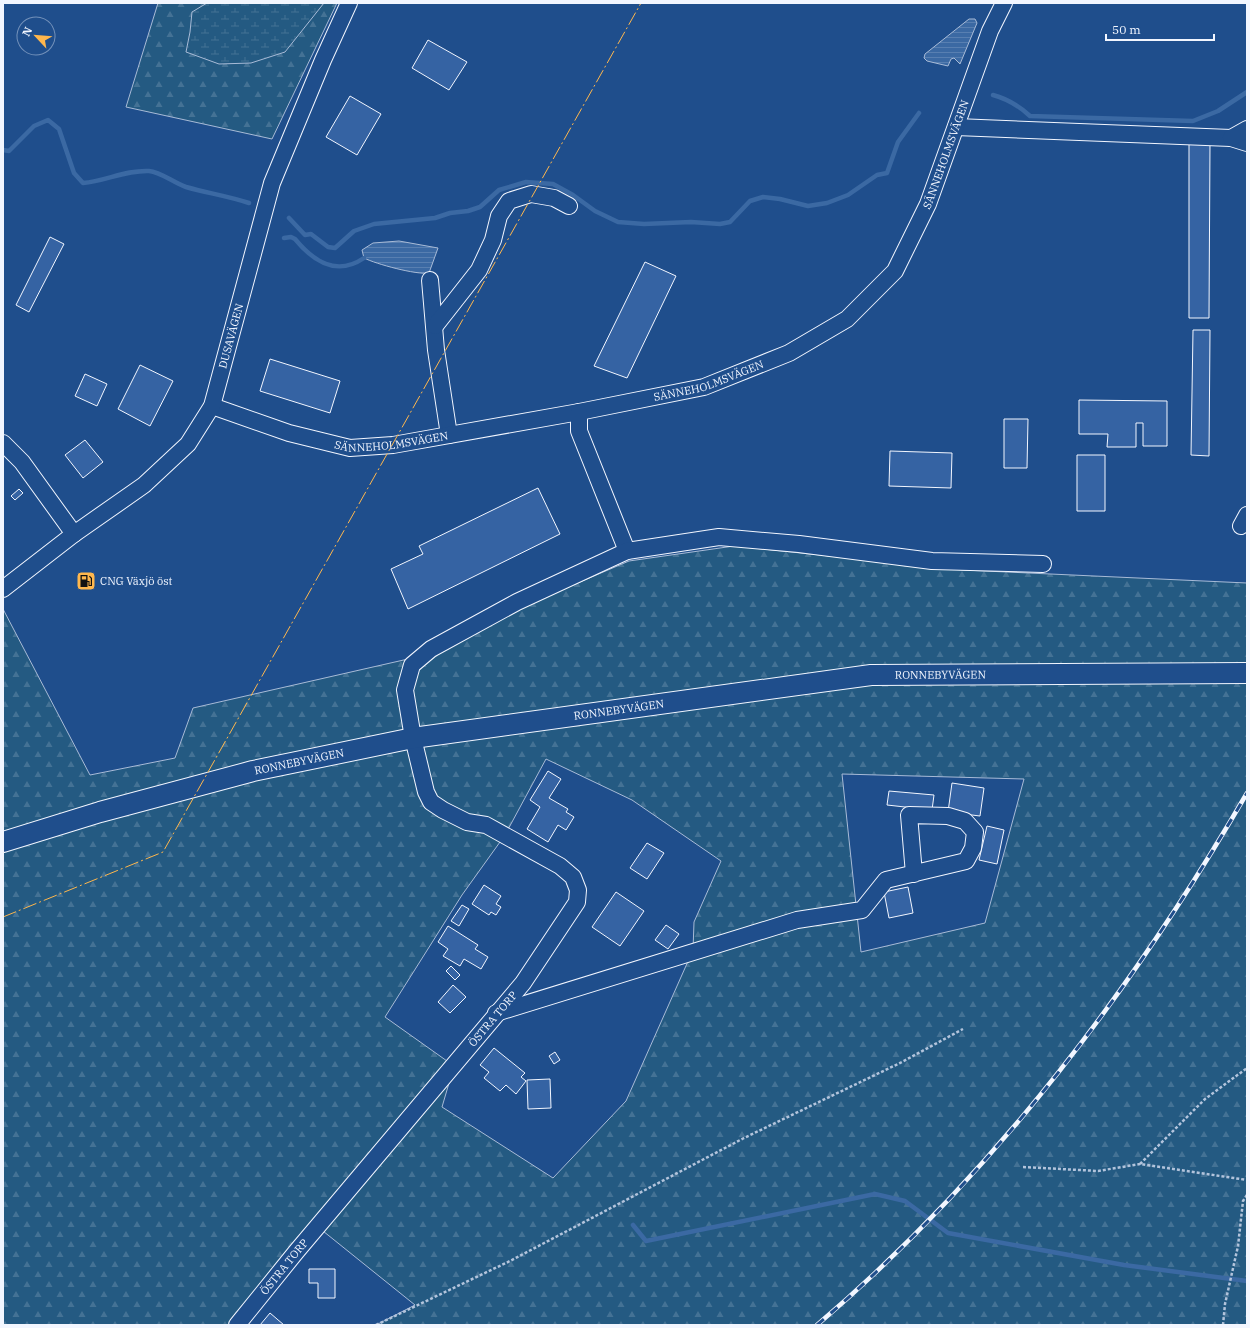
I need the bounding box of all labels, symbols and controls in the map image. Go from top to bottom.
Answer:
north arrow [16,16,56,56]
scale bar [1106,16,1214,42]
text: 50 m [1112,22,1141,37]
text: N [19,24,35,39]
street label: SÄNNEHOLMSVÄGEN [920,98,972,211]
street label: DUSAVÄGEN [215,301,246,370]
street label: SÄNNEHOLMSVÄGEN [652,357,766,404]
street label: SÄNNEHOLMSVÄGEN [333,428,450,455]
fuel station icon: CNG Växjö öst [75,570,97,592]
place label: CNG Växjö öst [100,574,173,588]
street label: RONNEBYVÄGEN [895,667,986,682]
street label: RONNEBYVÄGEN [573,696,665,723]
street label: RONNEBYVÄGEN [253,745,346,778]
street label: ÖSTRA TORP [465,988,520,1049]
street label: ÖSTRA TORP [257,1236,311,1298]

